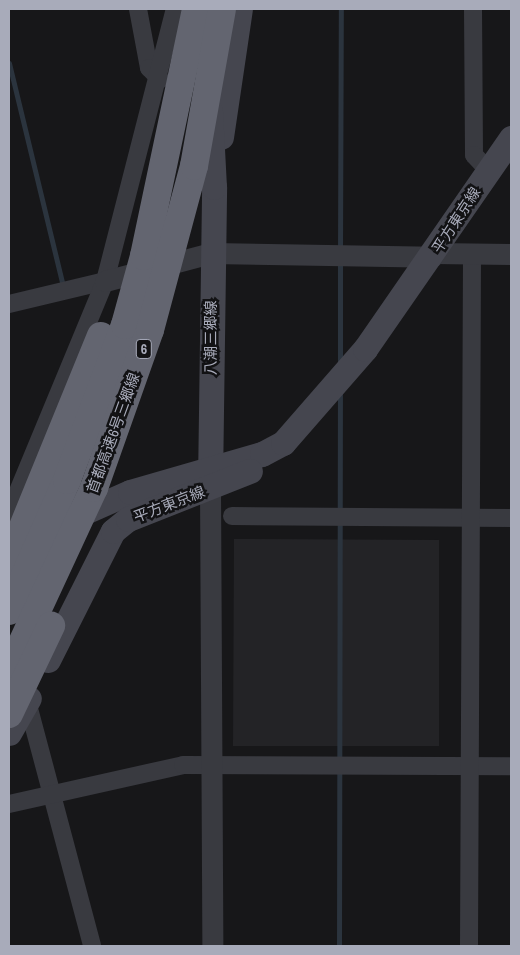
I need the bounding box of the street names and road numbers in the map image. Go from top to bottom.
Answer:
street label: 平方東京線 [428,184,484,256]
street label: 八潮三郷線 [202,301,220,375]
road number: 6 [135,338,153,360]
street label: 首都高速6号三郷線 [83,370,143,496]
street label: 平方東京線 [131,482,207,526]

